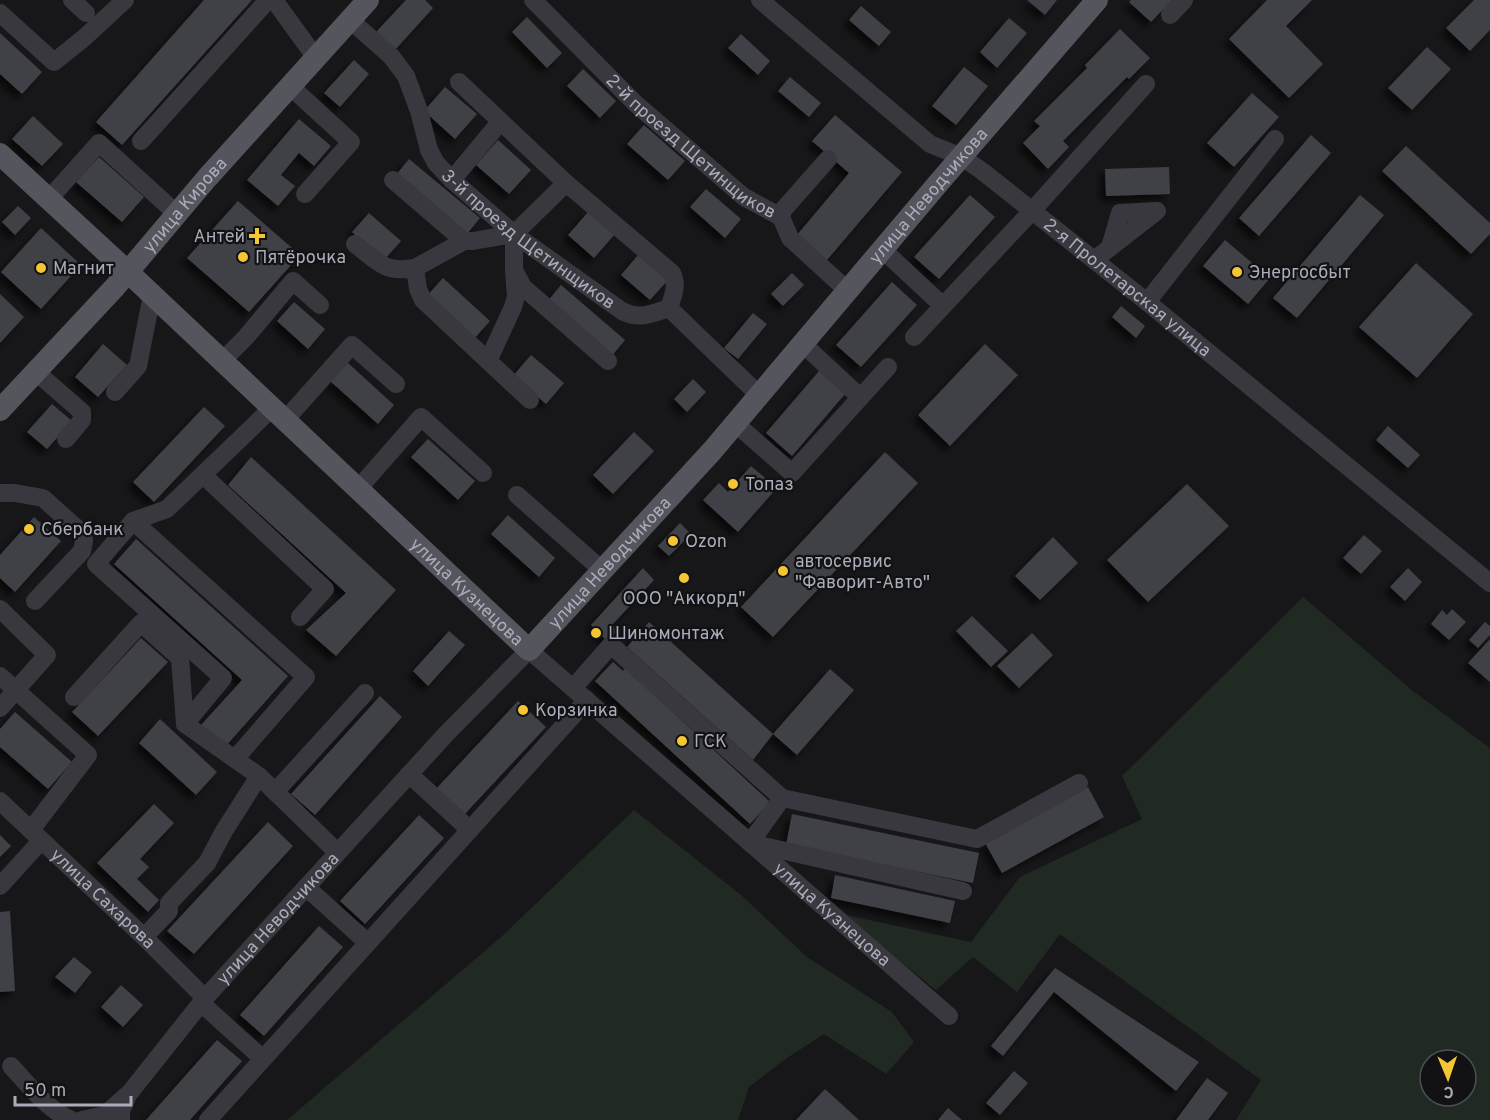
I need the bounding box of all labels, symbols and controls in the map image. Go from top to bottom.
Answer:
street label: 2-й проезд Щетинщиков [600,70,779,225]
street label: улица Неводчикова [865,124,994,269]
street label: улица Кирова [138,153,233,259]
street label: 3-й проезд Щетинщиков [435,165,619,315]
street label: 2-я Пролетарская улица [1038,214,1215,363]
place label: Антей [193,226,245,249]
marker: Антей [250,229,264,243]
place label: Пятёрочка [255,247,346,270]
marker: Пятёрочка [236,250,250,264]
place label: Магнит [53,258,114,281]
marker: Магнит [34,261,48,275]
place label: Энергосбыт [1249,262,1351,285]
marker: Энергосбыт [1230,265,1244,279]
place label: Топаз [745,474,794,497]
marker: Топаз [726,477,740,491]
street label: улица Неводчикова [544,493,677,634]
place label: Сбербанк [41,519,124,542]
marker: Сбербанк [22,522,36,536]
place label: Ozon [685,531,727,554]
street label: улица Кузнецова [404,534,528,652]
marker: Ozon [666,534,680,548]
place label: автосервис "Фаворит-Авто" [795,551,930,595]
marker: автосервис "Фаворит-Авто" [776,564,790,578]
marker: ООО "Аккорд" [677,571,691,585]
place label: ООО "Аккорд" [622,588,746,611]
place label: Шиномонтаж [608,623,725,646]
marker: Шиномонтаж [589,626,603,640]
place label: Корзинка [535,700,618,723]
marker: Корзинка [516,703,530,717]
place label: ГСК [694,731,727,754]
marker: ГСК [675,734,689,748]
street label: улица Сахарова [45,844,160,955]
street label: улица Неводчикова [212,848,345,991]
street label: улица Кузнецова [768,858,895,973]
north arrow [1418,1048,1478,1108]
scale bar [15,1069,130,1107]
text: 50 m [24,1080,66,1103]
text: С [1443,1081,1454,1101]

